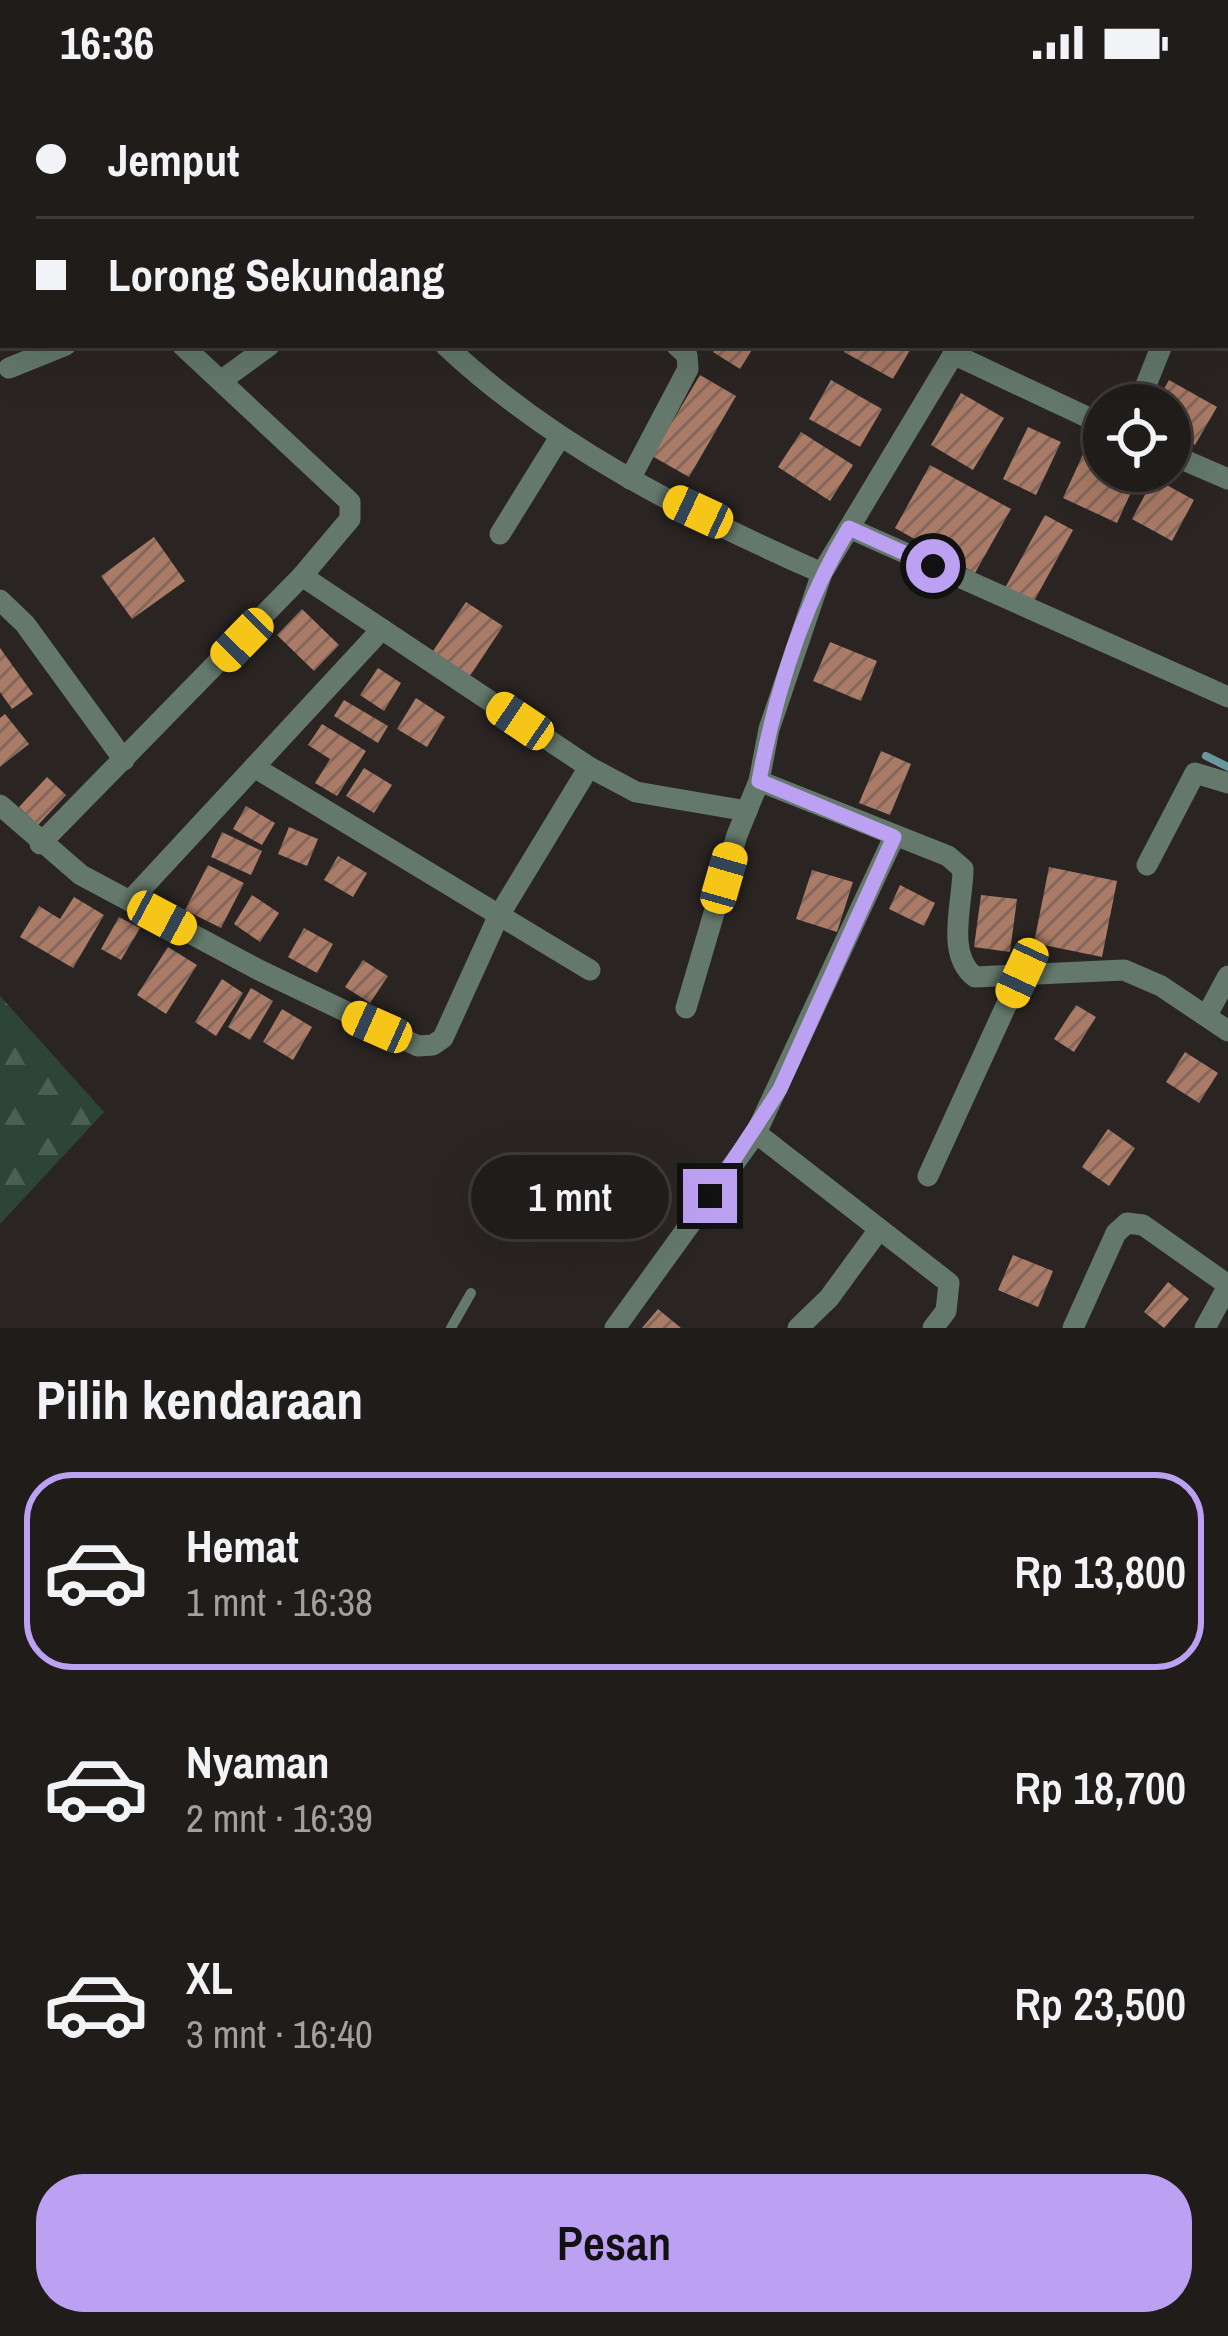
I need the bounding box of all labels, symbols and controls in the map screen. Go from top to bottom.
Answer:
text: 16:36 [60,12,154,73]
text: Jemput [108,129,239,190]
text: Lorong Sekundang [108,244,444,305]
map controls [1083,384,1191,492]
button: locate [1083,384,1191,492]
car [658,480,738,544]
route start [906,539,960,593]
car [204,602,280,678]
car [480,686,560,756]
car [697,838,751,918]
car [122,885,202,951]
car [990,933,1054,1013]
car [337,996,417,1058]
callout: 1 mnt [470,1154,668,1238]
route end [683,1169,737,1223]
text: 1 mnt [528,1171,612,1223]
text: Pilih kendaraan [36,1363,363,1436]
text: Hemat [186,1515,299,1576]
icon: car [42,1517,150,1625]
text: Rp 13,800 [1014,1541,1186,1602]
text: 1 mnt · 16:38 [186,1576,373,1628]
text: Nyaman [186,1731,330,1792]
icon: car [42,1733,150,1841]
text: Rp 18,700 [1014,1757,1186,1818]
text: 2 mnt · 16:39 [186,1792,373,1844]
text: XL [186,1947,233,2008]
icon: car [42,1949,150,2057]
text: Rp 23,500 [1014,1973,1186,2034]
text: 3 mnt · 16:40 [186,2008,373,2060]
button: Pesan [36,2174,1192,2312]

